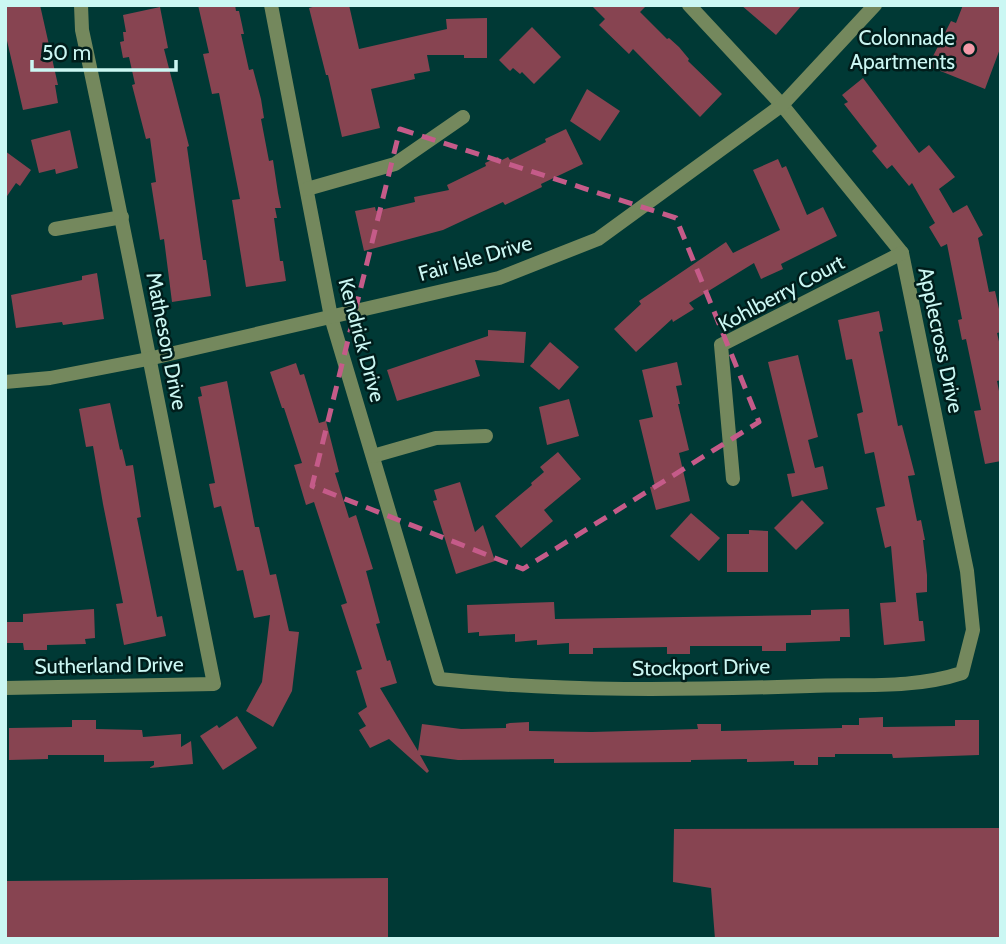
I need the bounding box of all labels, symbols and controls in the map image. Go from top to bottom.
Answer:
place label: Colonnade Apartments [850,25,955,74]
scale bar [32,28,175,72]
text: 50 m [42,40,91,65]
marker: Colonnade Apartments [961,41,977,57]
street label: Fair Isle Drive [415,230,535,286]
street label: Kohlberry Court [714,249,848,337]
street label: Applecross Drive [913,265,969,416]
street label: Matheson Drive [141,270,193,412]
street label: Kendrick Drive [333,275,391,405]
street label: Sutherland Drive [34,651,184,679]
street label: Stockport Drive [632,653,771,681]

